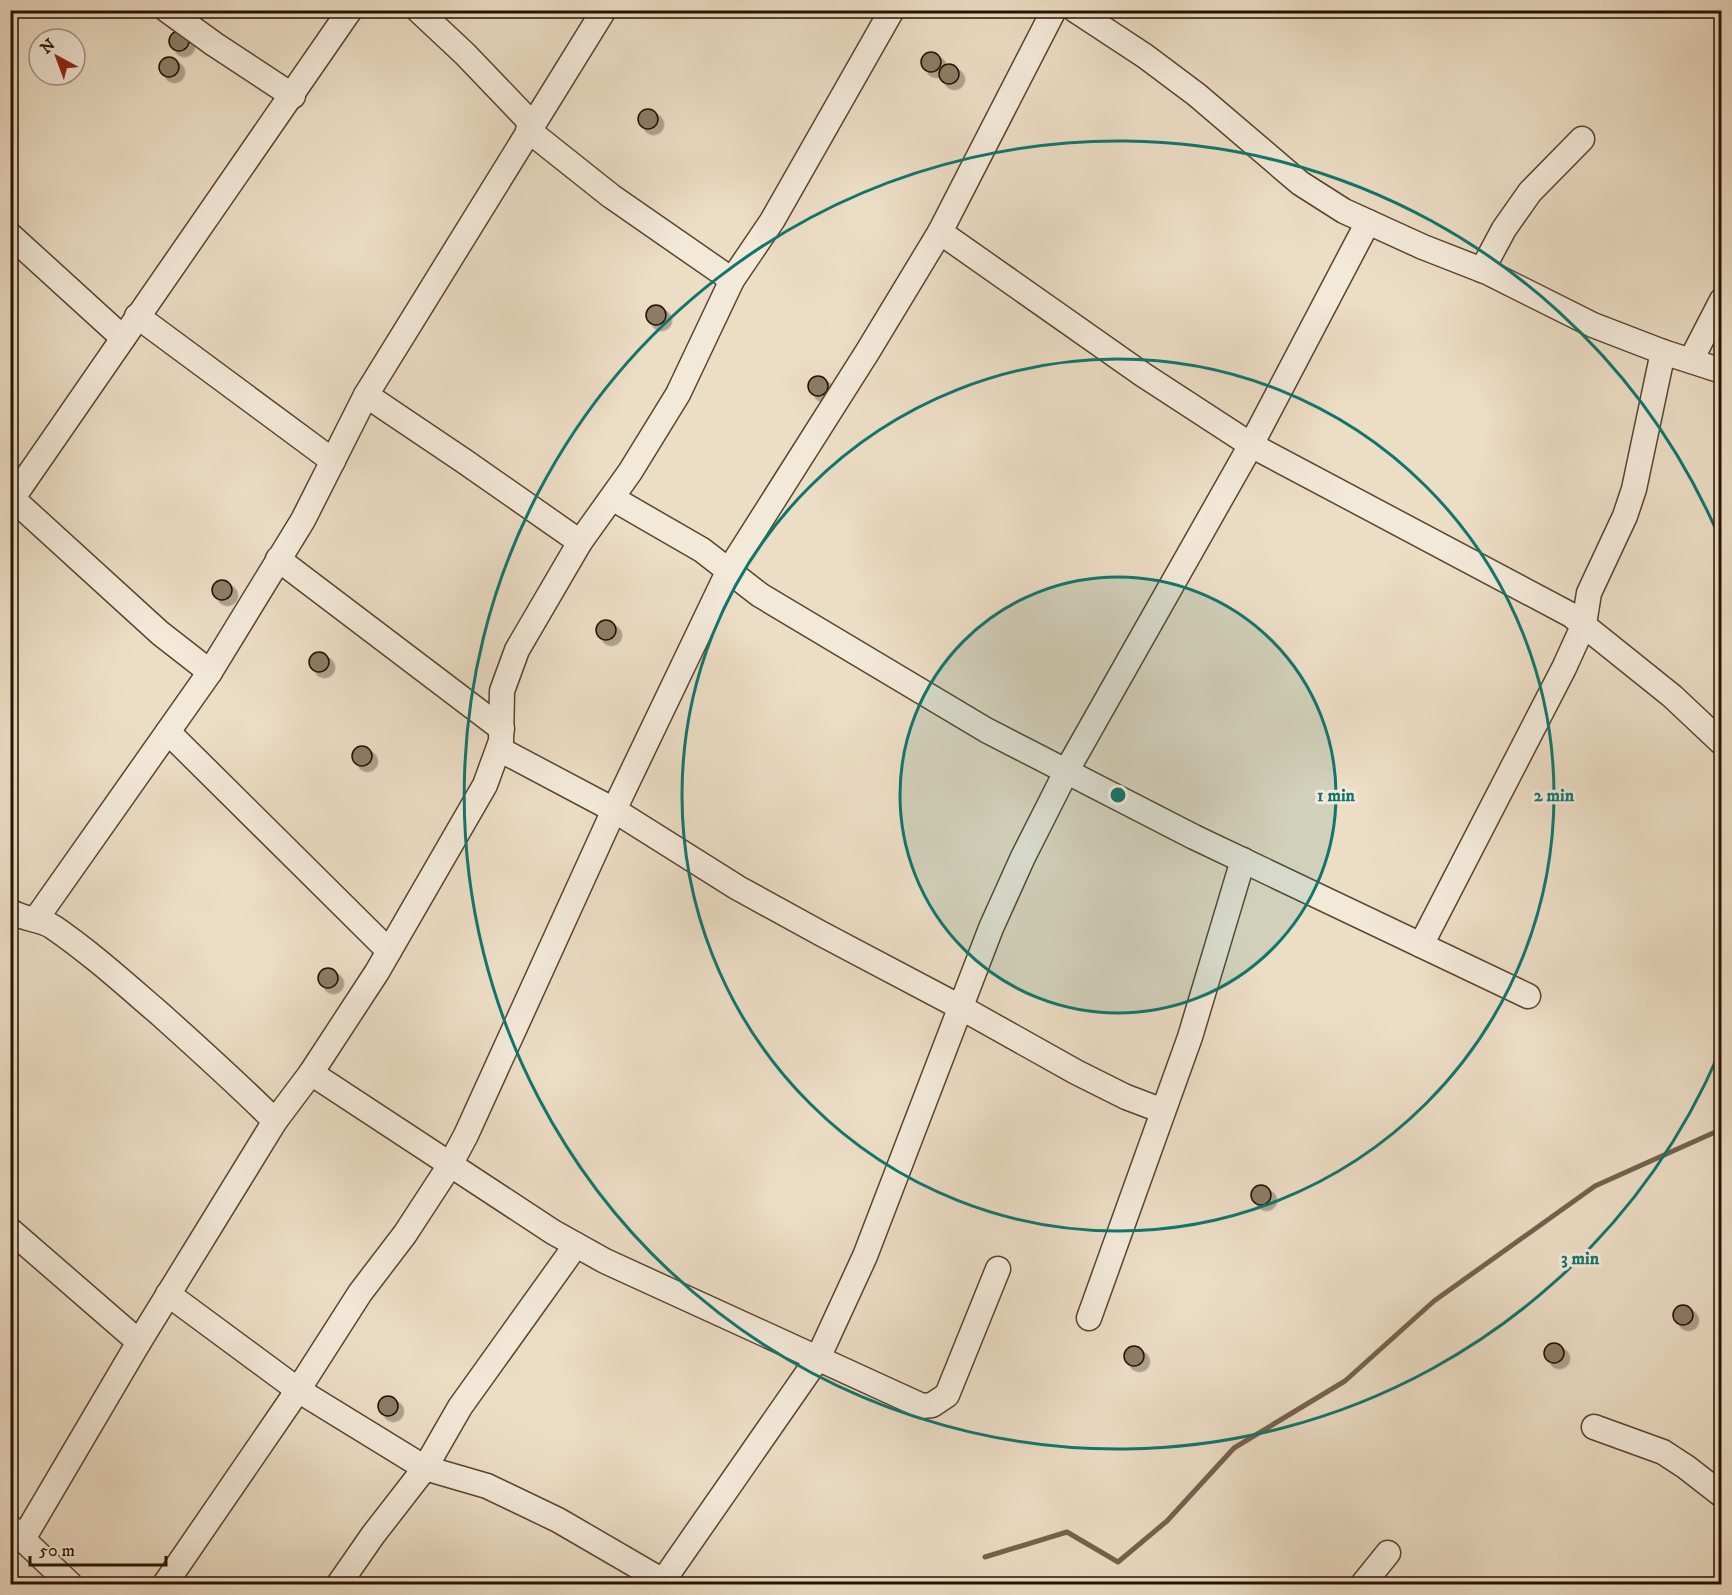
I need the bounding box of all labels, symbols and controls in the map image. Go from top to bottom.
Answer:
north arrow [27,27,87,87]
text: N [36,35,59,58]
centre of rings [1108,785,1128,805]
text: 1 min [1317,785,1356,807]
text: 2 min [1534,785,1575,807]
text: 3 min [1561,1248,1600,1270]
scale bar [30,1529,166,1567]
text: 50 m [39,1540,75,1562]

